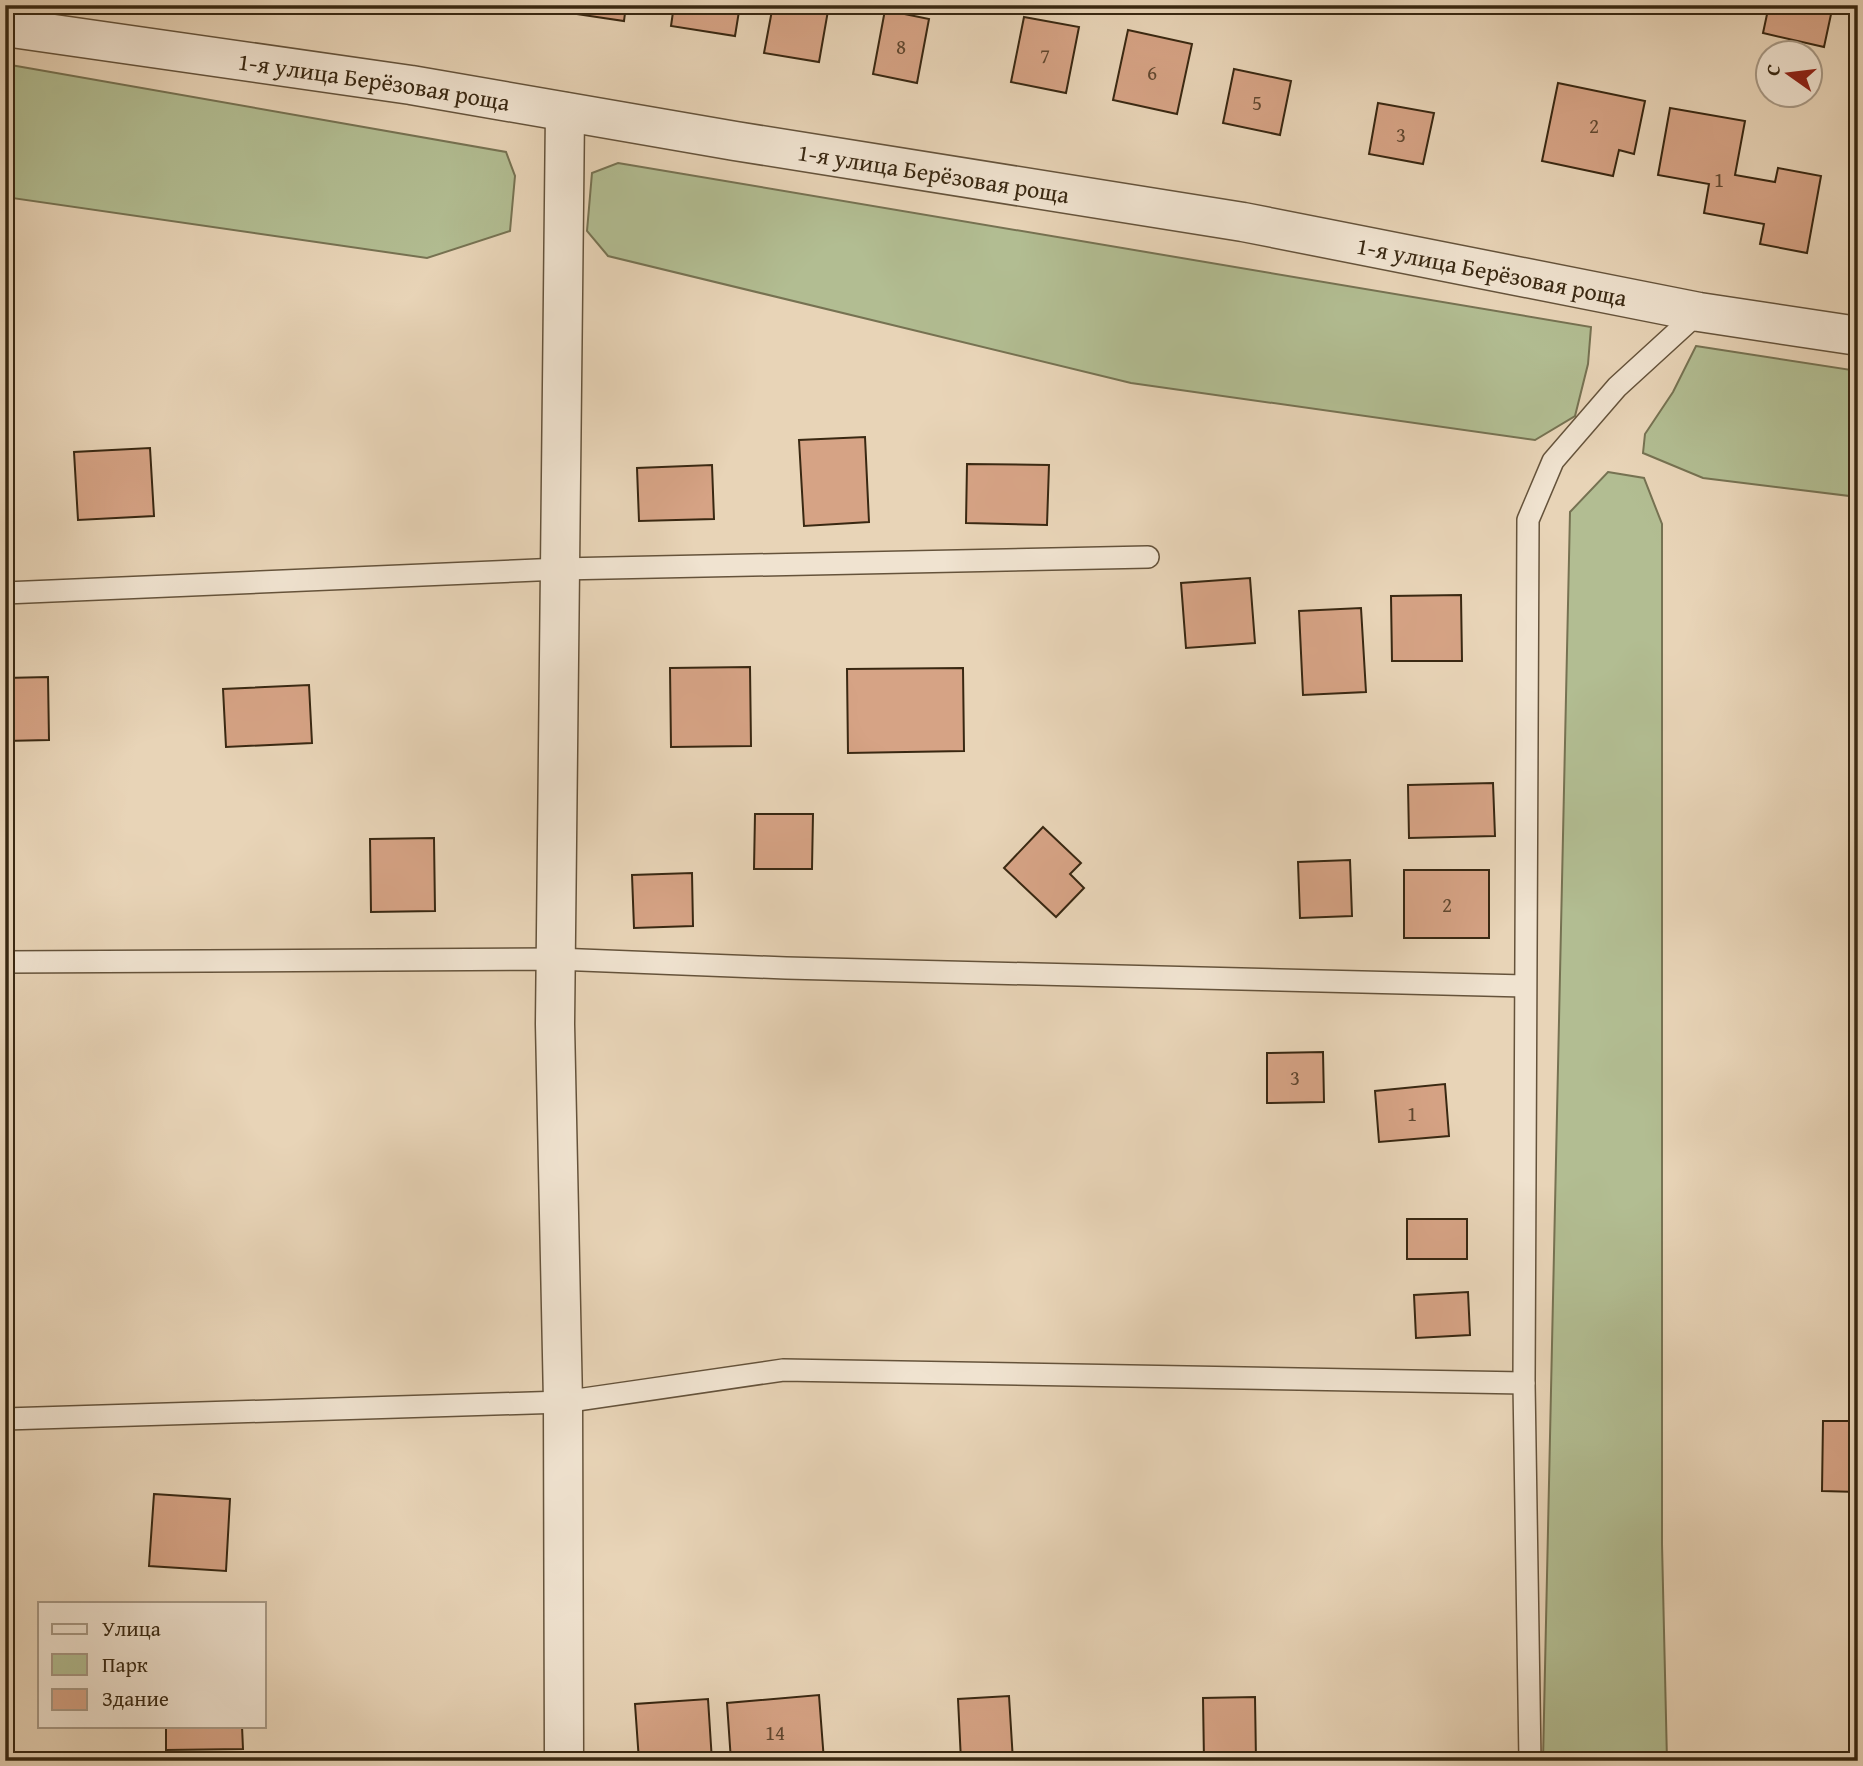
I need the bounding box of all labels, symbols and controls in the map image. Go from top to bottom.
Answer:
house number: 8 [896,31,906,62]
north arrow [1755,38,1825,108]
house number: 7 [1040,40,1050,71]
street label: 1-я улица Берёзовая роща [236,43,513,119]
house number: 6 [1147,57,1157,88]
text: С [1758,61,1787,78]
house number: 5 [1252,87,1262,118]
house number: 2 [1589,110,1599,141]
house number: 3 [1396,119,1406,150]
street label: 1-я улица Берёзовая роща [795,134,1073,212]
house number: 1 [1714,164,1724,195]
street label: 1-я улица Берёзовая роща [1354,227,1631,315]
house number: 2 [1442,889,1452,920]
house number: 3 [1290,1062,1300,1093]
house number: 1 [1407,1098,1417,1129]
legend [38,1602,266,1728]
text: Улица [102,1613,161,1644]
text: Парк [102,1649,148,1680]
text: Здание [102,1683,169,1714]
house number: 14 [765,1717,785,1748]

